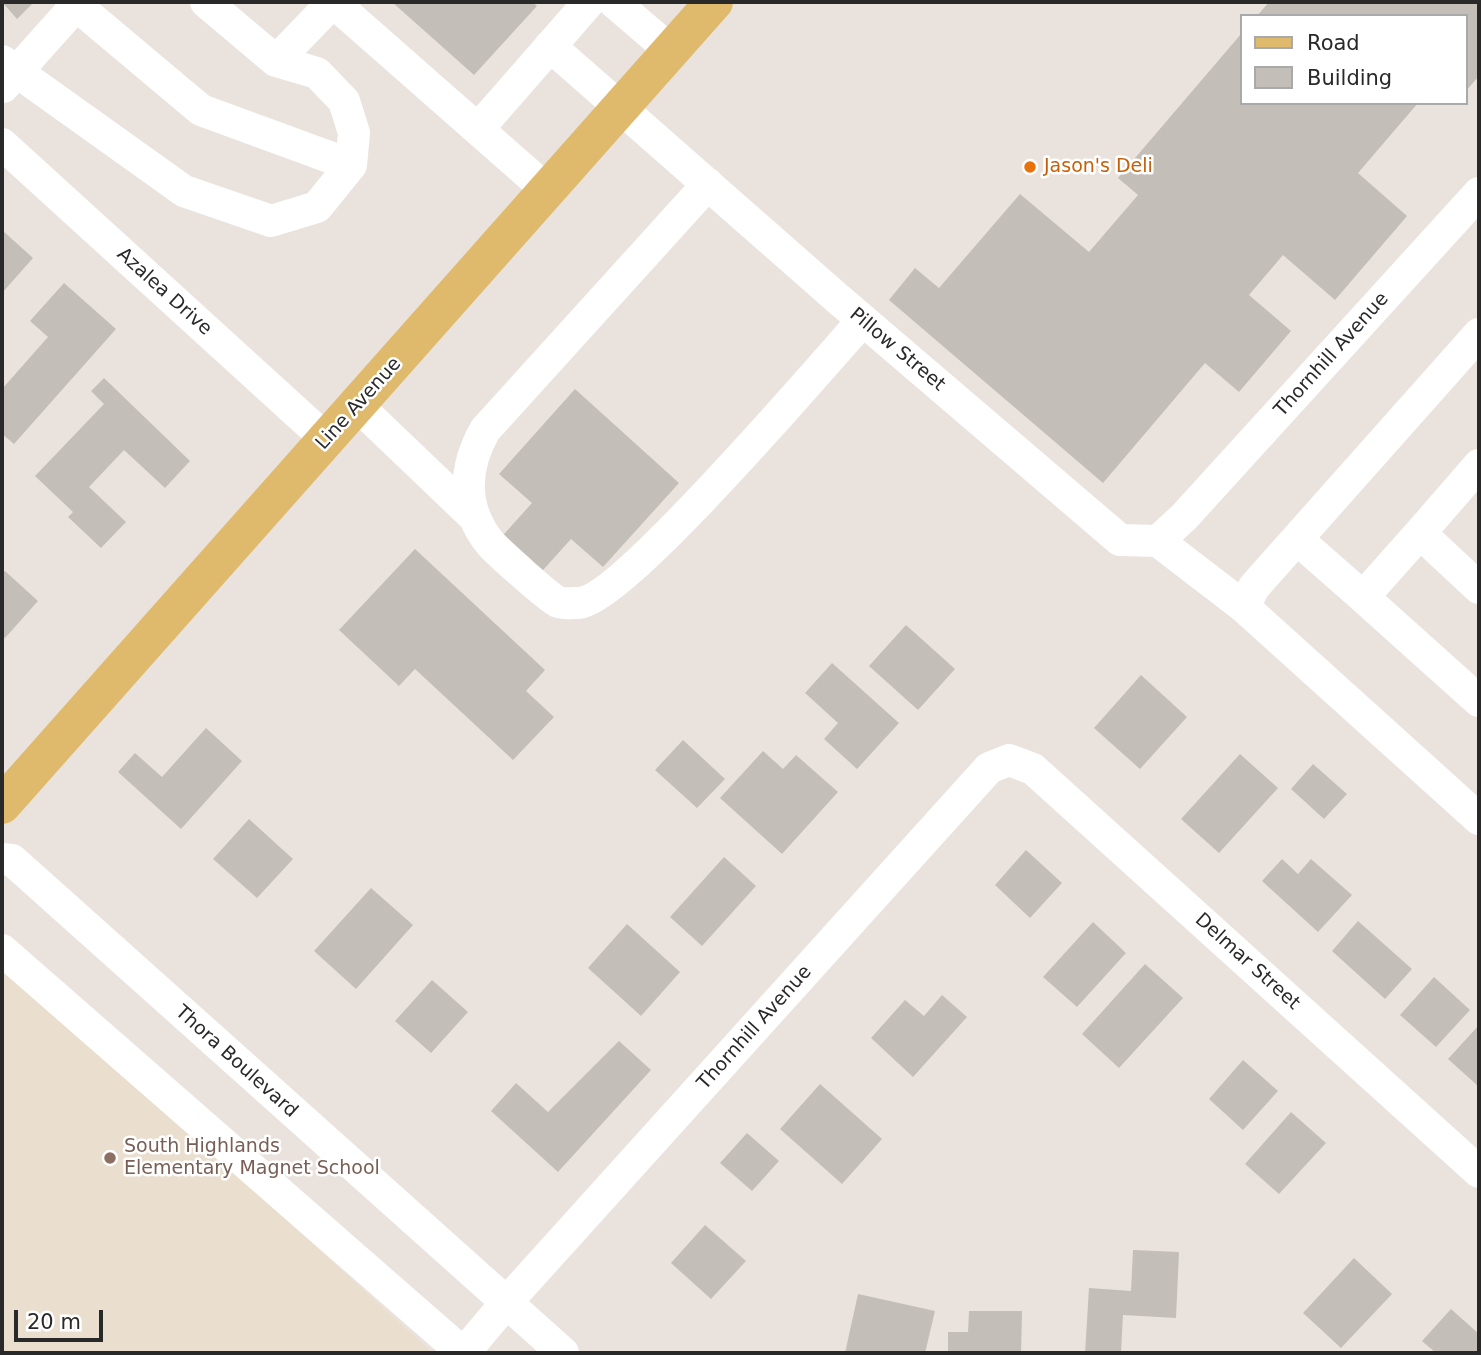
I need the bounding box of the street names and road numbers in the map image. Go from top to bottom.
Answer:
street label: Azalea Drive [112,243,216,341]
street label: Thornhill Avenue [1270,288,1394,422]
street label: Pillow Street [845,303,949,397]
street label: Line Avenue [312,353,406,455]
street label: Delmar Street [1190,909,1304,1015]
street label: Thornhill Avenue [693,961,817,1095]
street label: Thora Boulevard [170,1001,302,1123]

